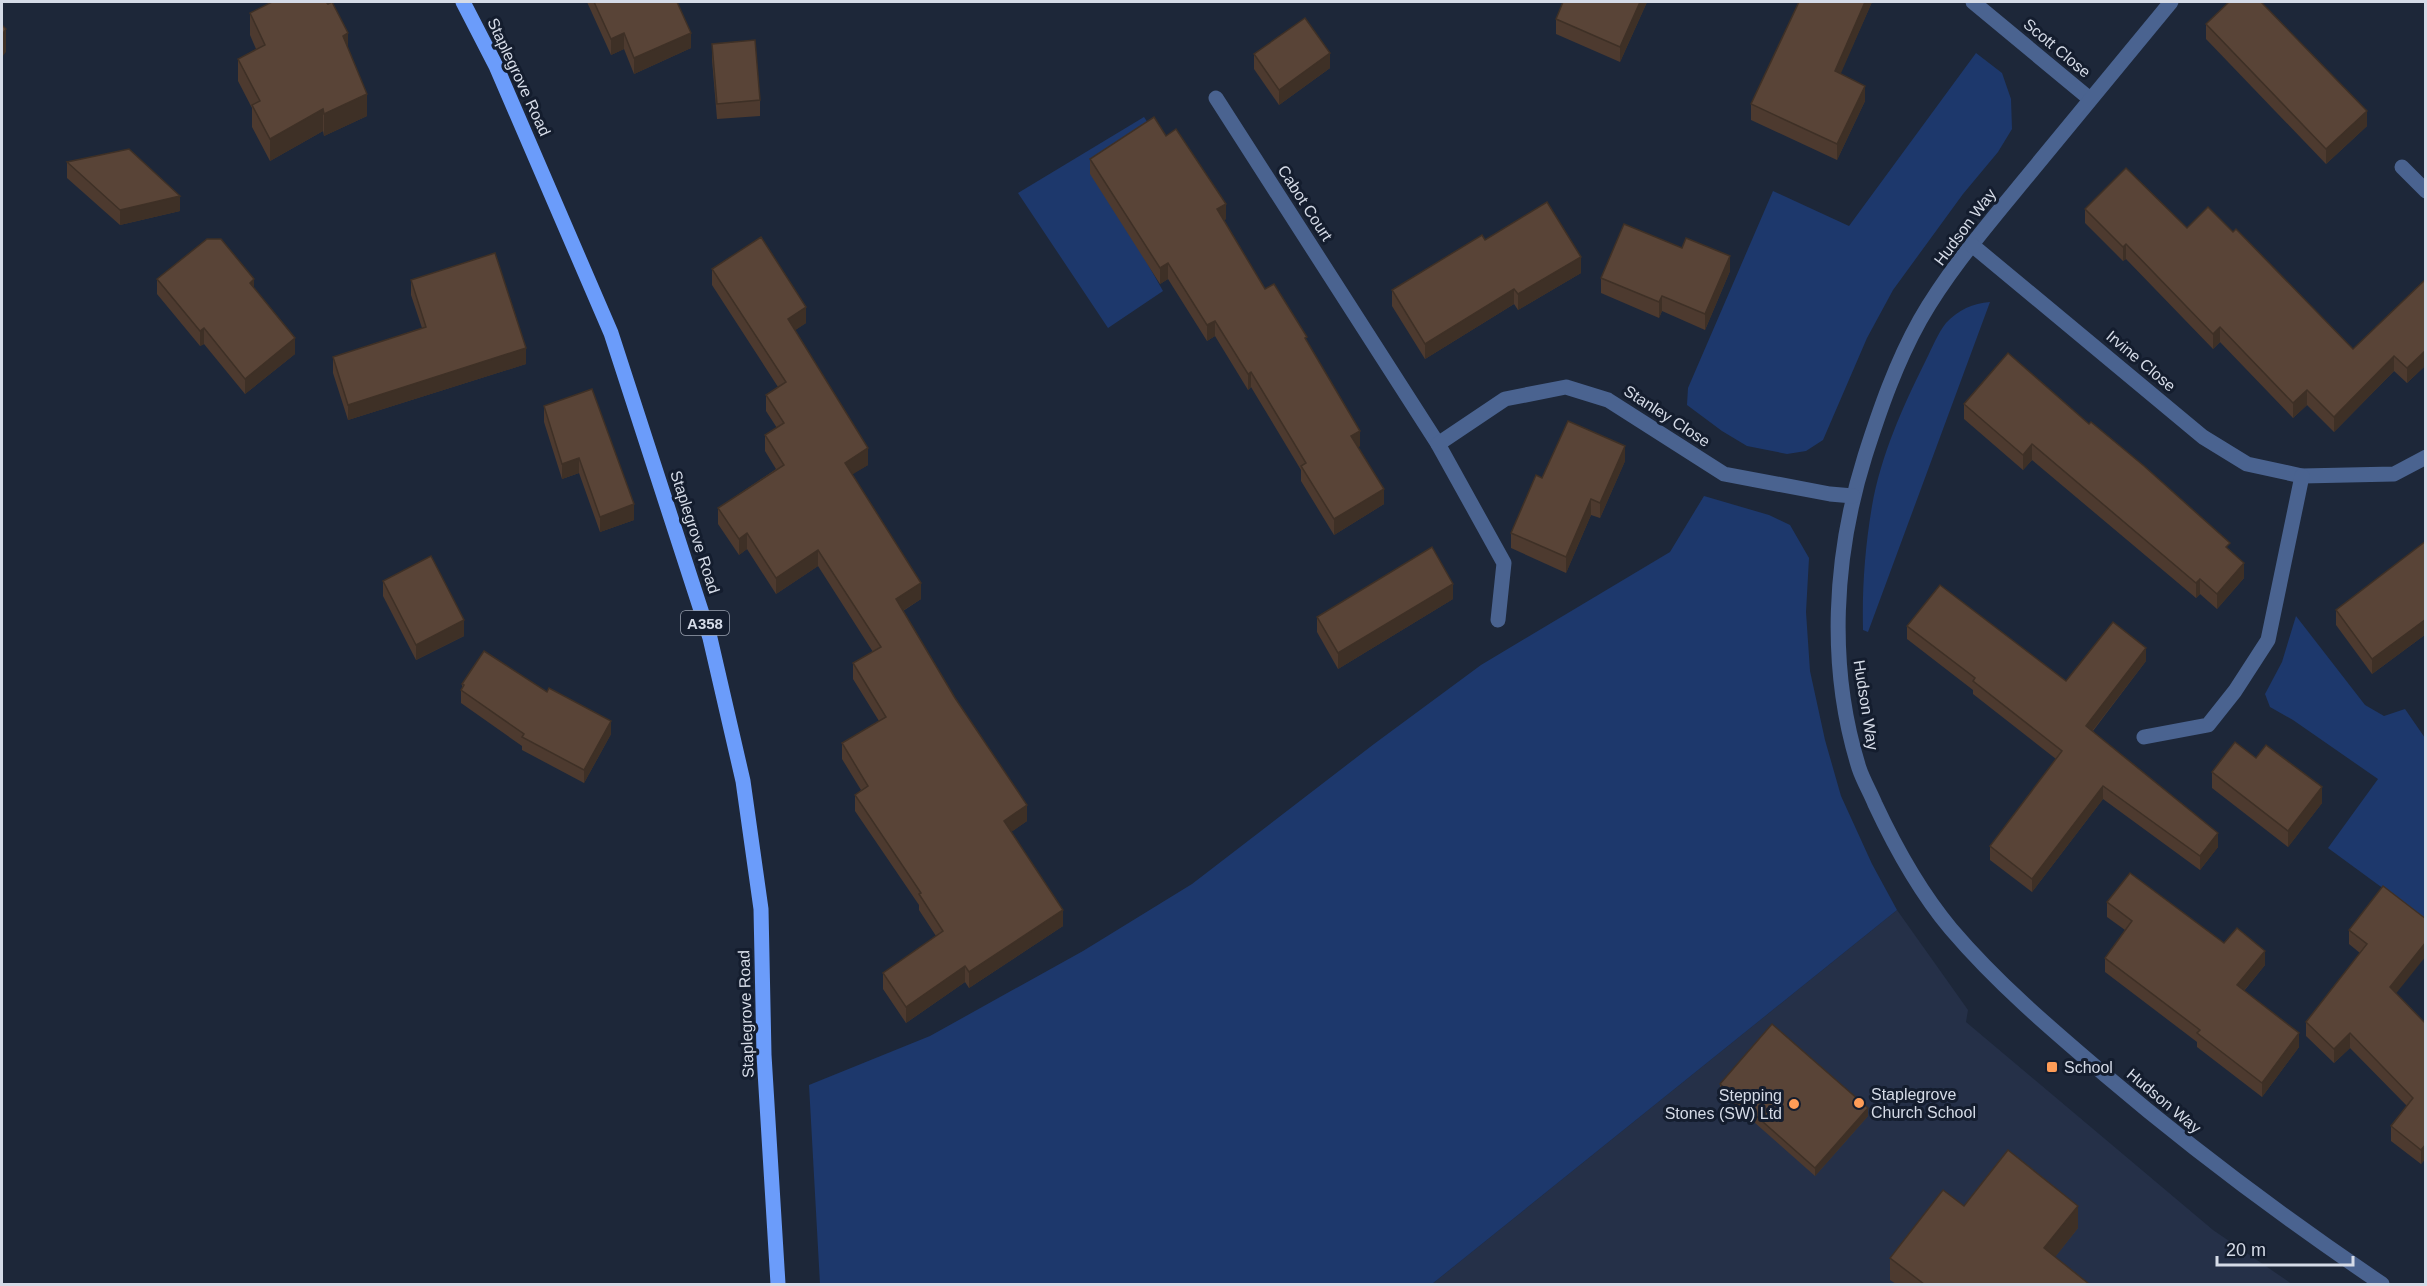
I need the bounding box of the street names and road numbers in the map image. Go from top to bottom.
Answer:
street label: Staplegrove Road [484,15,554,139]
street label: Scott Close [2020,15,2094,81]
street label: Cabot Court [1274,162,1336,244]
street label: Hudson Way [1931,186,1999,268]
street label: Irvine Close [2103,327,2179,395]
street label: Stanley Close [1621,382,1713,450]
street label: Staplegrove Road [667,468,723,596]
road number: A358 [681,611,729,635]
street label: Hudson Way [1850,659,1882,751]
street label: Staplegrove Road [735,950,757,1078]
street label: Hudson Way [2124,1065,2204,1137]

